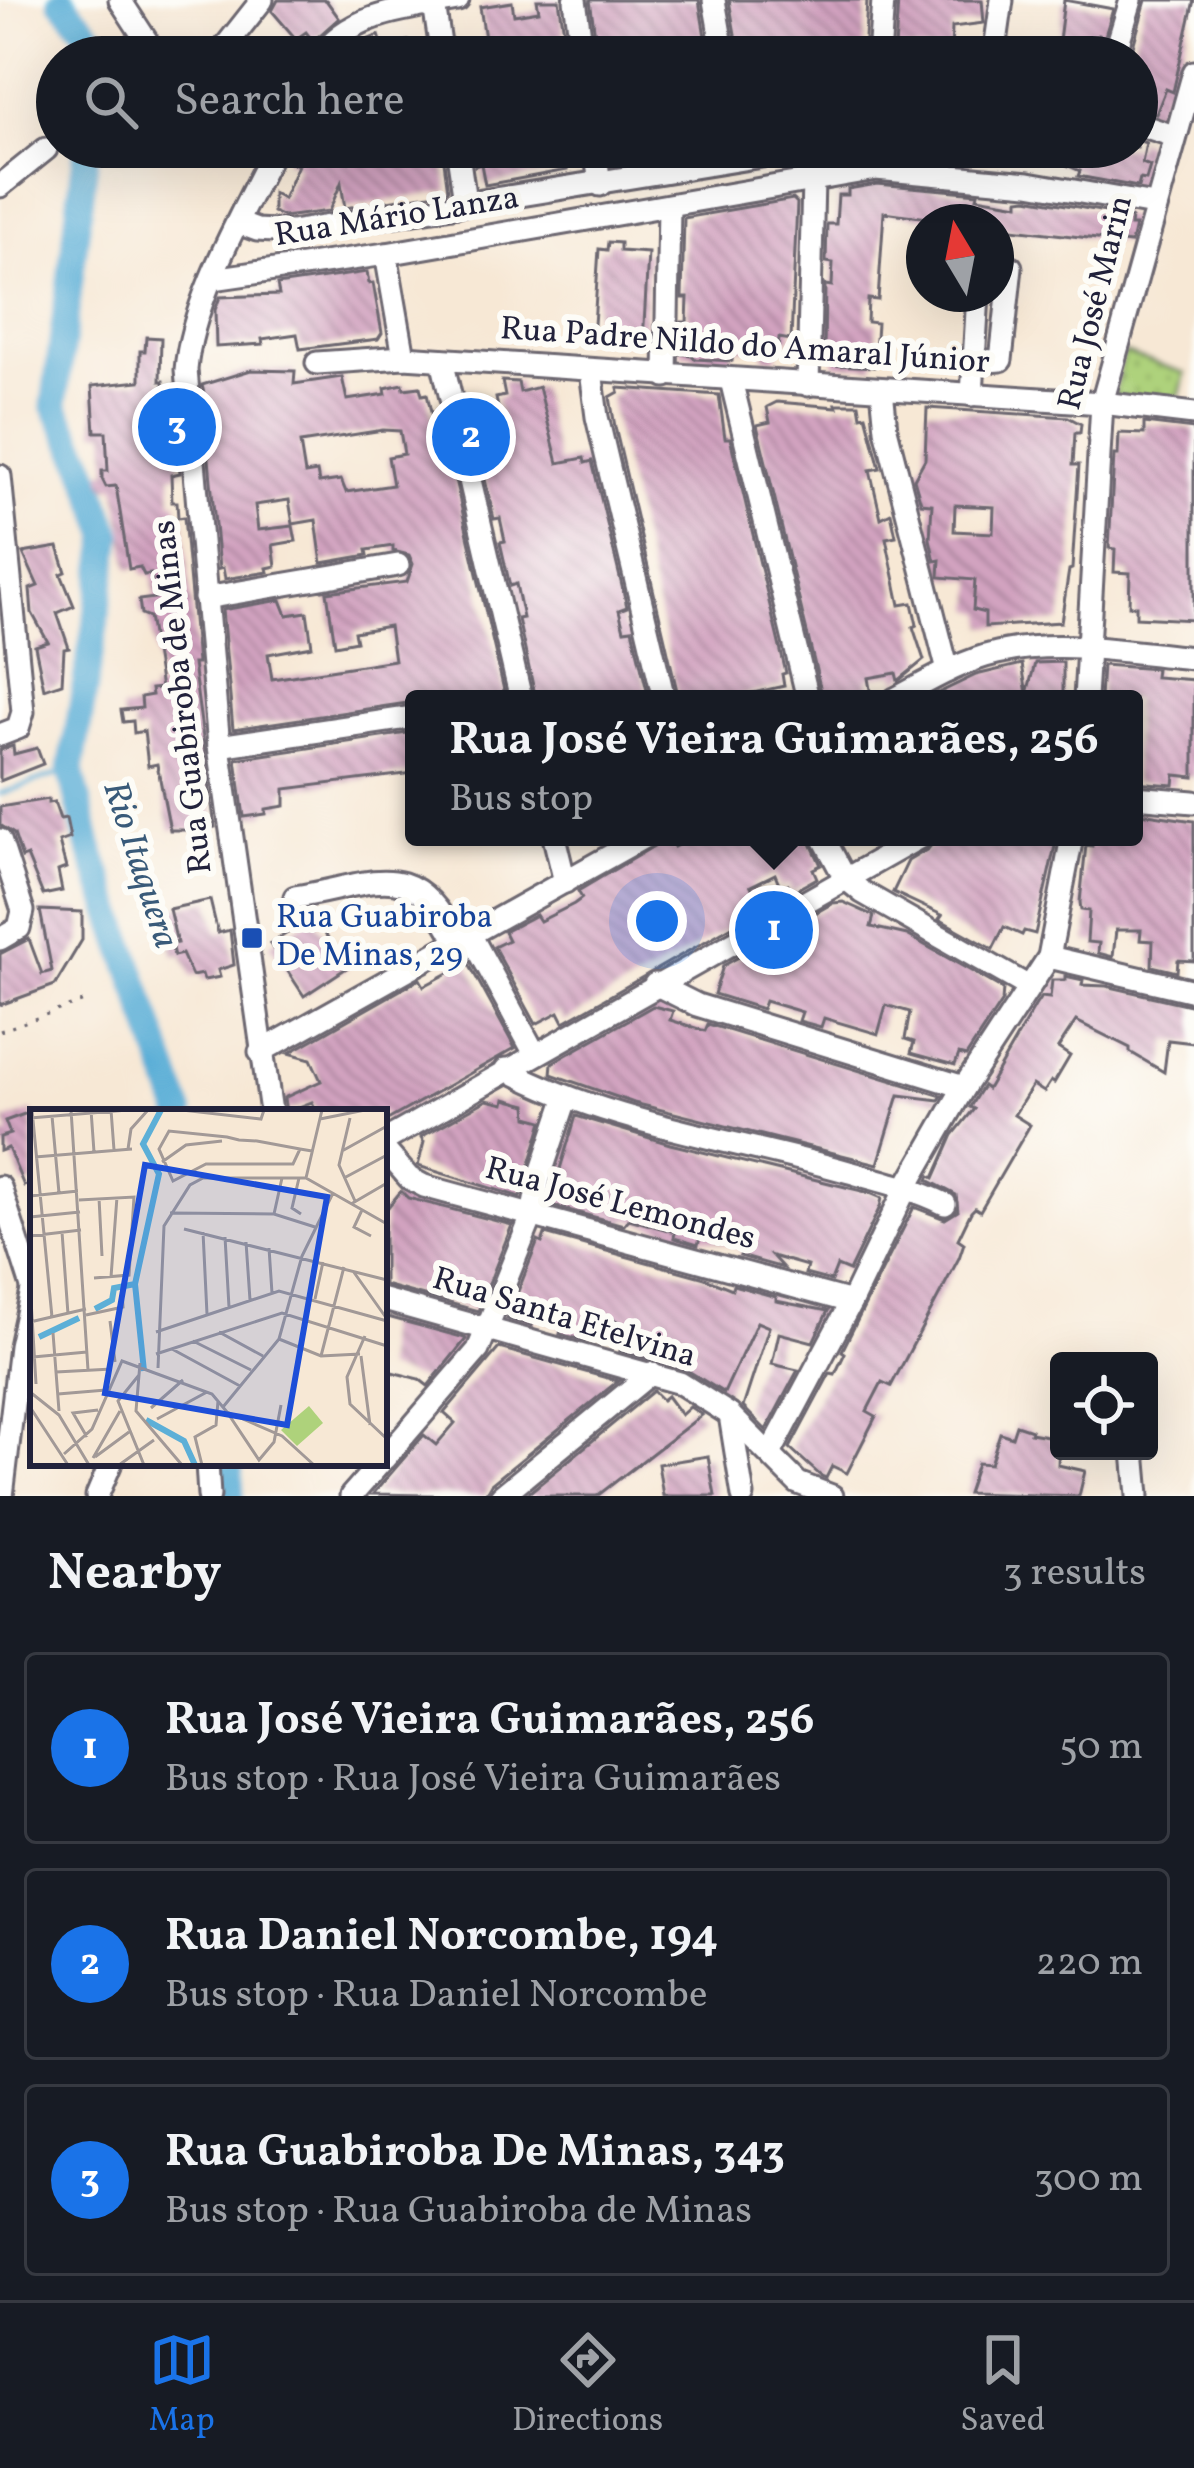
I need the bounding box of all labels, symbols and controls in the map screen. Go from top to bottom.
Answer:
search box [36,36,1158,168]
icon: search [78,69,144,135]
text: Search here [174,71,405,134]
street label: Rua Mário Lanza [271,176,523,260]
street label: Rua José Marin [1048,191,1146,415]
north arrow [906,204,1014,312]
street label: Rua Padre Nildo do Amaral Júnior [499,307,991,387]
pin: 3 [138,382,216,472]
pin: 2 [432,392,510,482]
street label: Rua Guabiroba de Minas [143,518,225,876]
popup [405,690,1143,846]
text: Rua José Vieira Guimarães, 256 [449,710,1099,773]
text: Bus stop [449,773,593,827]
water label: Rio Itaquera [88,775,190,955]
pin: 1 [735,885,813,975]
your location [627,891,687,951]
place label: Rua Guabiroba De Minas, 29 [276,896,493,980]
marker: Rua Guabiroba De Minas, 29 [239,925,265,951]
inset map [30,1109,387,1466]
street label: Rua José Lemondes [480,1147,760,1263]
street label: Rua Santa Etelvina [427,1257,701,1381]
map controls [1050,1352,1158,1460]
button: locate [1050,1352,1158,1460]
text: Nearby [48,1539,222,1610]
text: 3 results [1003,1547,1146,1601]
text: Rua José Vieira Guimarães, 256 [165,1690,814,1753]
text: 1 [82,1721,98,1775]
text: 50 m [1059,1721,1143,1775]
text: Bus stop · Rua José Vieira Guimarães [165,1753,781,1807]
text: Rua Daniel Norcombe, 194 [165,1906,718,1969]
text: 2 [80,1937,100,1991]
text: 220 m [1036,1937,1143,1991]
text: Bus stop · Rua Daniel Norcombe [165,1969,707,2023]
text: Rua Guabiroba De Minas, 343 [165,2122,785,2185]
text: 3 [80,2153,100,2207]
text: 300 m [1034,2153,1143,2207]
text: Bus stop · Rua Guabiroba de Minas [165,2185,752,2239]
tab: Map [149,2327,215,2445]
tab: Directions [512,2327,663,2445]
tab: Saved [960,2327,1045,2445]

